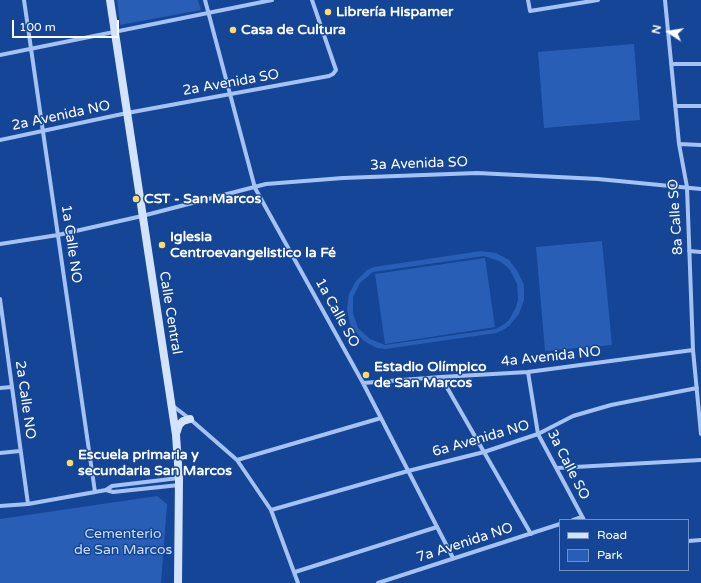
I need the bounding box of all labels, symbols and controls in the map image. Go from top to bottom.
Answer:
place label: Librería Hispamer [336,4,453,20]
marker: Librería Hispamer [323,7,333,17]
scale bar [14,12,121,38]
north arrow [649,12,689,52]
text: 100 m [19,20,56,34]
place label: Casa de Cultura [241,22,346,38]
text: N [649,24,664,35]
marker: Casa de Cultura [228,25,238,35]
street label: 2a Avenida SO [181,66,281,100]
street label: 2a Avenida NO [10,97,112,135]
street label: 3a Avenida SO [370,154,468,174]
street label: 8a Calle SO [665,178,687,256]
place label: CST - San Marcos [144,191,261,207]
marker: CST - San Marcos [131,194,141,204]
street label: 1a Calle NO [57,204,85,284]
place label: Iglesia Centroevangelistico la Fé [170,229,336,262]
marker: Iglesia Centroevangelistico la Fé [157,240,167,250]
street label: Calle Central [155,270,185,356]
street label: 1a Calle SO [311,276,363,350]
street label: 4a Avenida NO [500,343,602,371]
place label: Estadio Olímpico de San Marcos [374,359,487,392]
street label: 2a Calle NO [11,360,39,440]
marker: Estadio Olímpico de San Marcos [361,370,371,380]
street label: 6a Avenida NO [430,417,532,461]
street label: 3a Calle SO [543,427,593,503]
place label: Escuela primaria y secundaria San Marcos [78,447,232,480]
marker: Escuela primaria y secundaria San Marcos [65,458,75,468]
street label: 7a Avenida NO [415,519,515,567]
legend [559,519,689,571]
park label: Cementerio de San Marcos [74,526,172,558]
text: Road [597,528,627,542]
text: Park [597,548,623,562]

